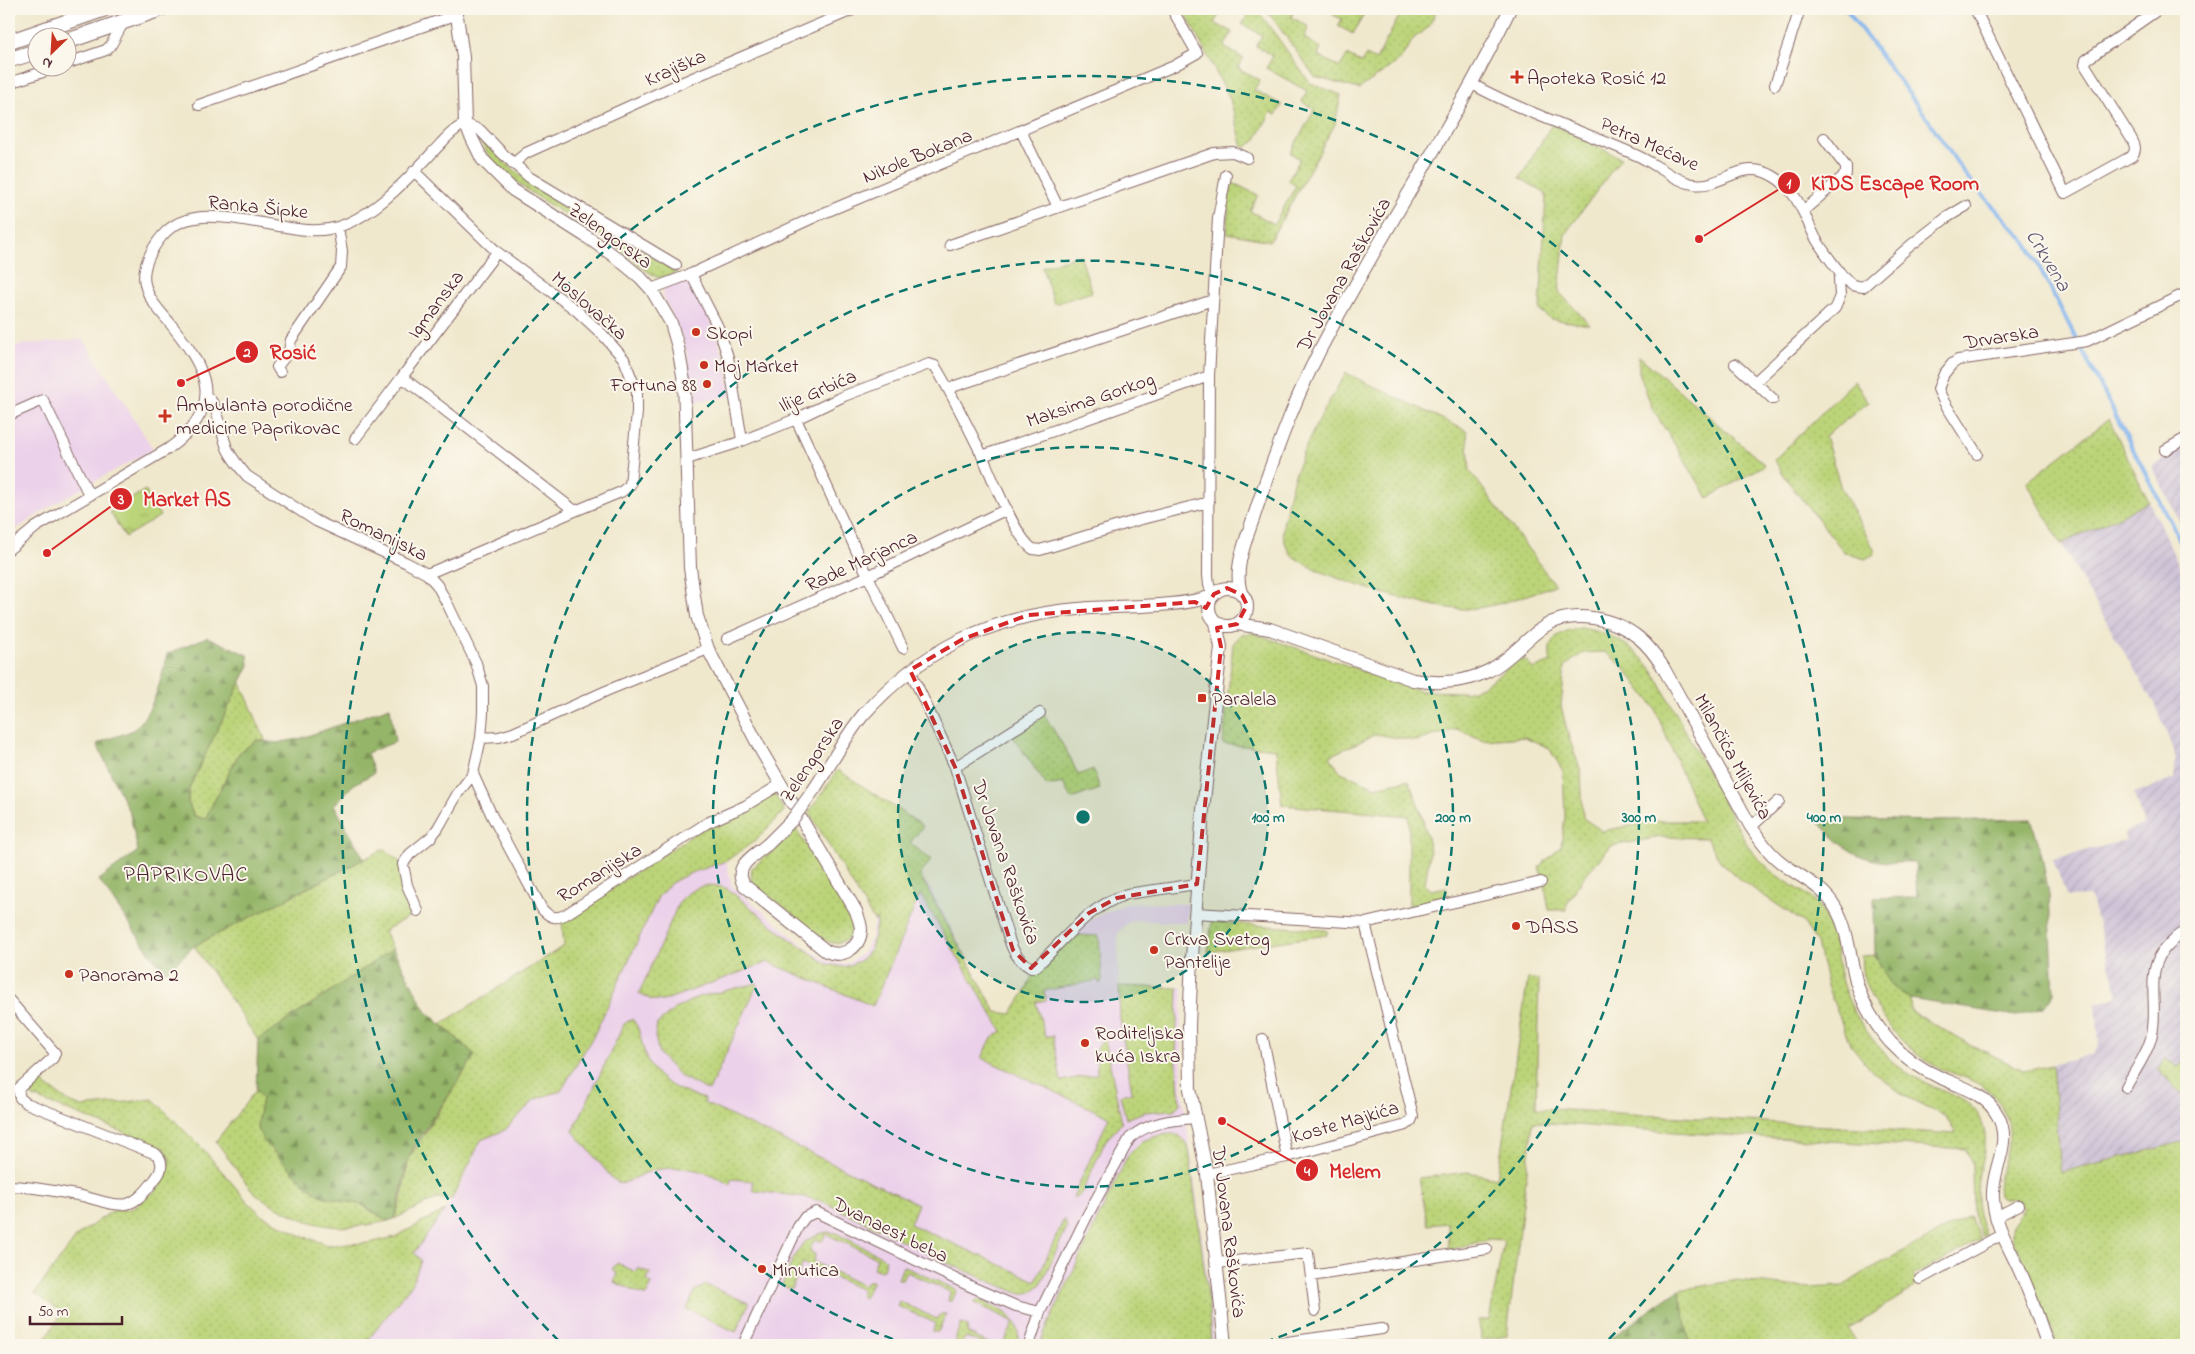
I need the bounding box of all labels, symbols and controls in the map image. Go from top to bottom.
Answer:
north arrow [28,28,78,78]
street label: Krajiška [641,43,711,96]
text: N [38,51,56,74]
place label: Apoteka Rosić 12 [1527,65,1666,94]
marker: Apoteka Rosić 12 [1511,71,1523,83]
street label: Petra Mećave [1595,110,1703,180]
street label: Nikole Bokana [859,122,977,193]
callout: KiDS Escape Room [1776,165,1989,201]
text: KiDS Escape Room [1811,170,1979,200]
text: 1 [1787,173,1792,195]
street label: Ranka Šipke [206,189,309,228]
street label: Dr Jovana Raškovića [1290,193,1400,359]
street label: Zelengorska [561,197,658,278]
water label: Crkvena [2017,225,2078,298]
street label: Igmanska [401,265,473,347]
street label: Moslovačka [544,265,633,348]
street label: Drvarska [1961,318,2041,359]
place label: Skopi [706,320,752,349]
marker: Skopi [690,326,702,338]
callout: Rosić [234,334,326,370]
text: Rosić [270,339,317,369]
text: 2 [242,342,251,364]
place label: Moj Market [714,353,799,382]
marker: Moj Market [698,359,710,371]
street label: Ilije Grbića [774,363,861,422]
street label: Maksima Gorkog [1023,366,1159,438]
place label: Fortuna 88 [609,372,697,401]
marker: Fortuna 88 [701,378,713,390]
place label: Ambulanta porodične medicine Paprikovac [176,392,353,444]
marker: Ambulanta porodične medicine Paprikovac [158,409,172,423]
callout: Market AS [108,481,241,517]
text: Market AS [143,486,231,516]
text: 3 [117,489,124,511]
street label: Romanijska [334,502,432,570]
street label: Rade Marjanca [801,524,923,601]
place label: Paralela [1212,686,1277,715]
street label: Milančića Miljevića [1685,689,1778,825]
marker: Paralela [1196,692,1208,704]
street label: Zelengorska [774,712,853,810]
street label: Dr Jovana Raškovića [963,776,1046,949]
text: 100 m [1251,807,1285,829]
text: 200 m [1434,807,1471,829]
text: 300 m [1621,807,1657,829]
text: 400 m [1806,807,1842,829]
centre of rings [1074,808,1092,826]
street label: Romanijska [552,837,648,912]
district label: PAPRIKOVAC [124,860,248,892]
place label: DASS [1525,914,1579,943]
marker: DASS [1510,920,1522,932]
place label: Crkva Svetog Pantelije [1164,926,1270,978]
marker: Crkva Svetog Pantelije [1148,944,1160,956]
place label: Panorama 2 [79,962,179,991]
marker: Panorama 2 [63,968,75,980]
place label: Roditeljska kuća Iskra [1095,1020,1184,1072]
marker: Roditeljska kuća Iskra [1079,1037,1091,1049]
street label: Koste Majkića [1289,1094,1403,1152]
street label: Dr Jovana Raškovića [1202,1144,1252,1320]
callout: Melem [1295,1152,1391,1188]
text: Melem [1329,1158,1381,1188]
text: 4 [1303,1161,1311,1183]
street label: Dvanaest beba [826,1190,953,1272]
place label: Minutica [772,1257,839,1286]
marker: Minutica [756,1263,768,1275]
scale bar [30,1294,122,1326]
text: 50 m [38,1301,69,1323]

